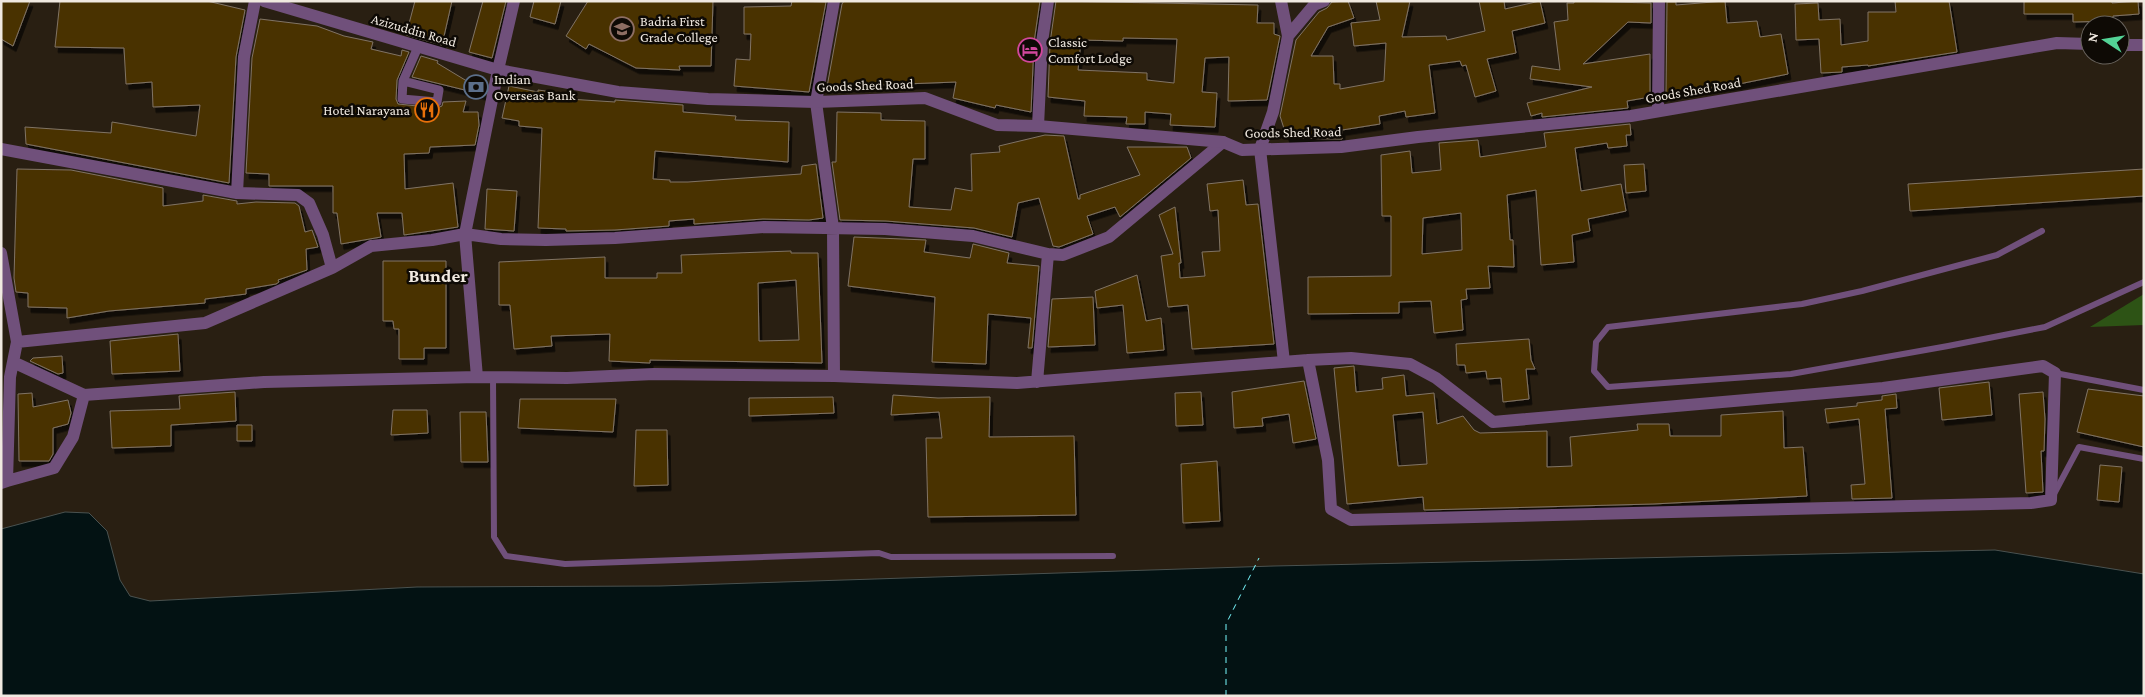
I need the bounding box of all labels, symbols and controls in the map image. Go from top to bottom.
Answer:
street label: Azizuddin Road [370,10,459,50]
place label: Badria First Grade College [640,13,718,45]
north arrow [2080,15,2130,65]
school or university icon: Badria First Grade College [609,16,635,42]
text: N [2083,31,2101,44]
place label: Classic Comfort Lodge [1048,34,1132,66]
hotel icon: Classic Comfort Lodge [1017,37,1043,63]
place label: Indian Overseas Bank [494,71,576,103]
bank icon: Indian Overseas Bank [463,74,489,100]
street label: Goods Shed Road [1644,74,1743,106]
street label: Goods Shed Road [816,75,914,95]
restaurant icon: Hotel Narayana [414,97,440,123]
place label: Hotel Narayana [323,102,411,118]
street label: Goods Shed Road [1244,123,1342,141]
district label: Bunder [408,265,468,286]

